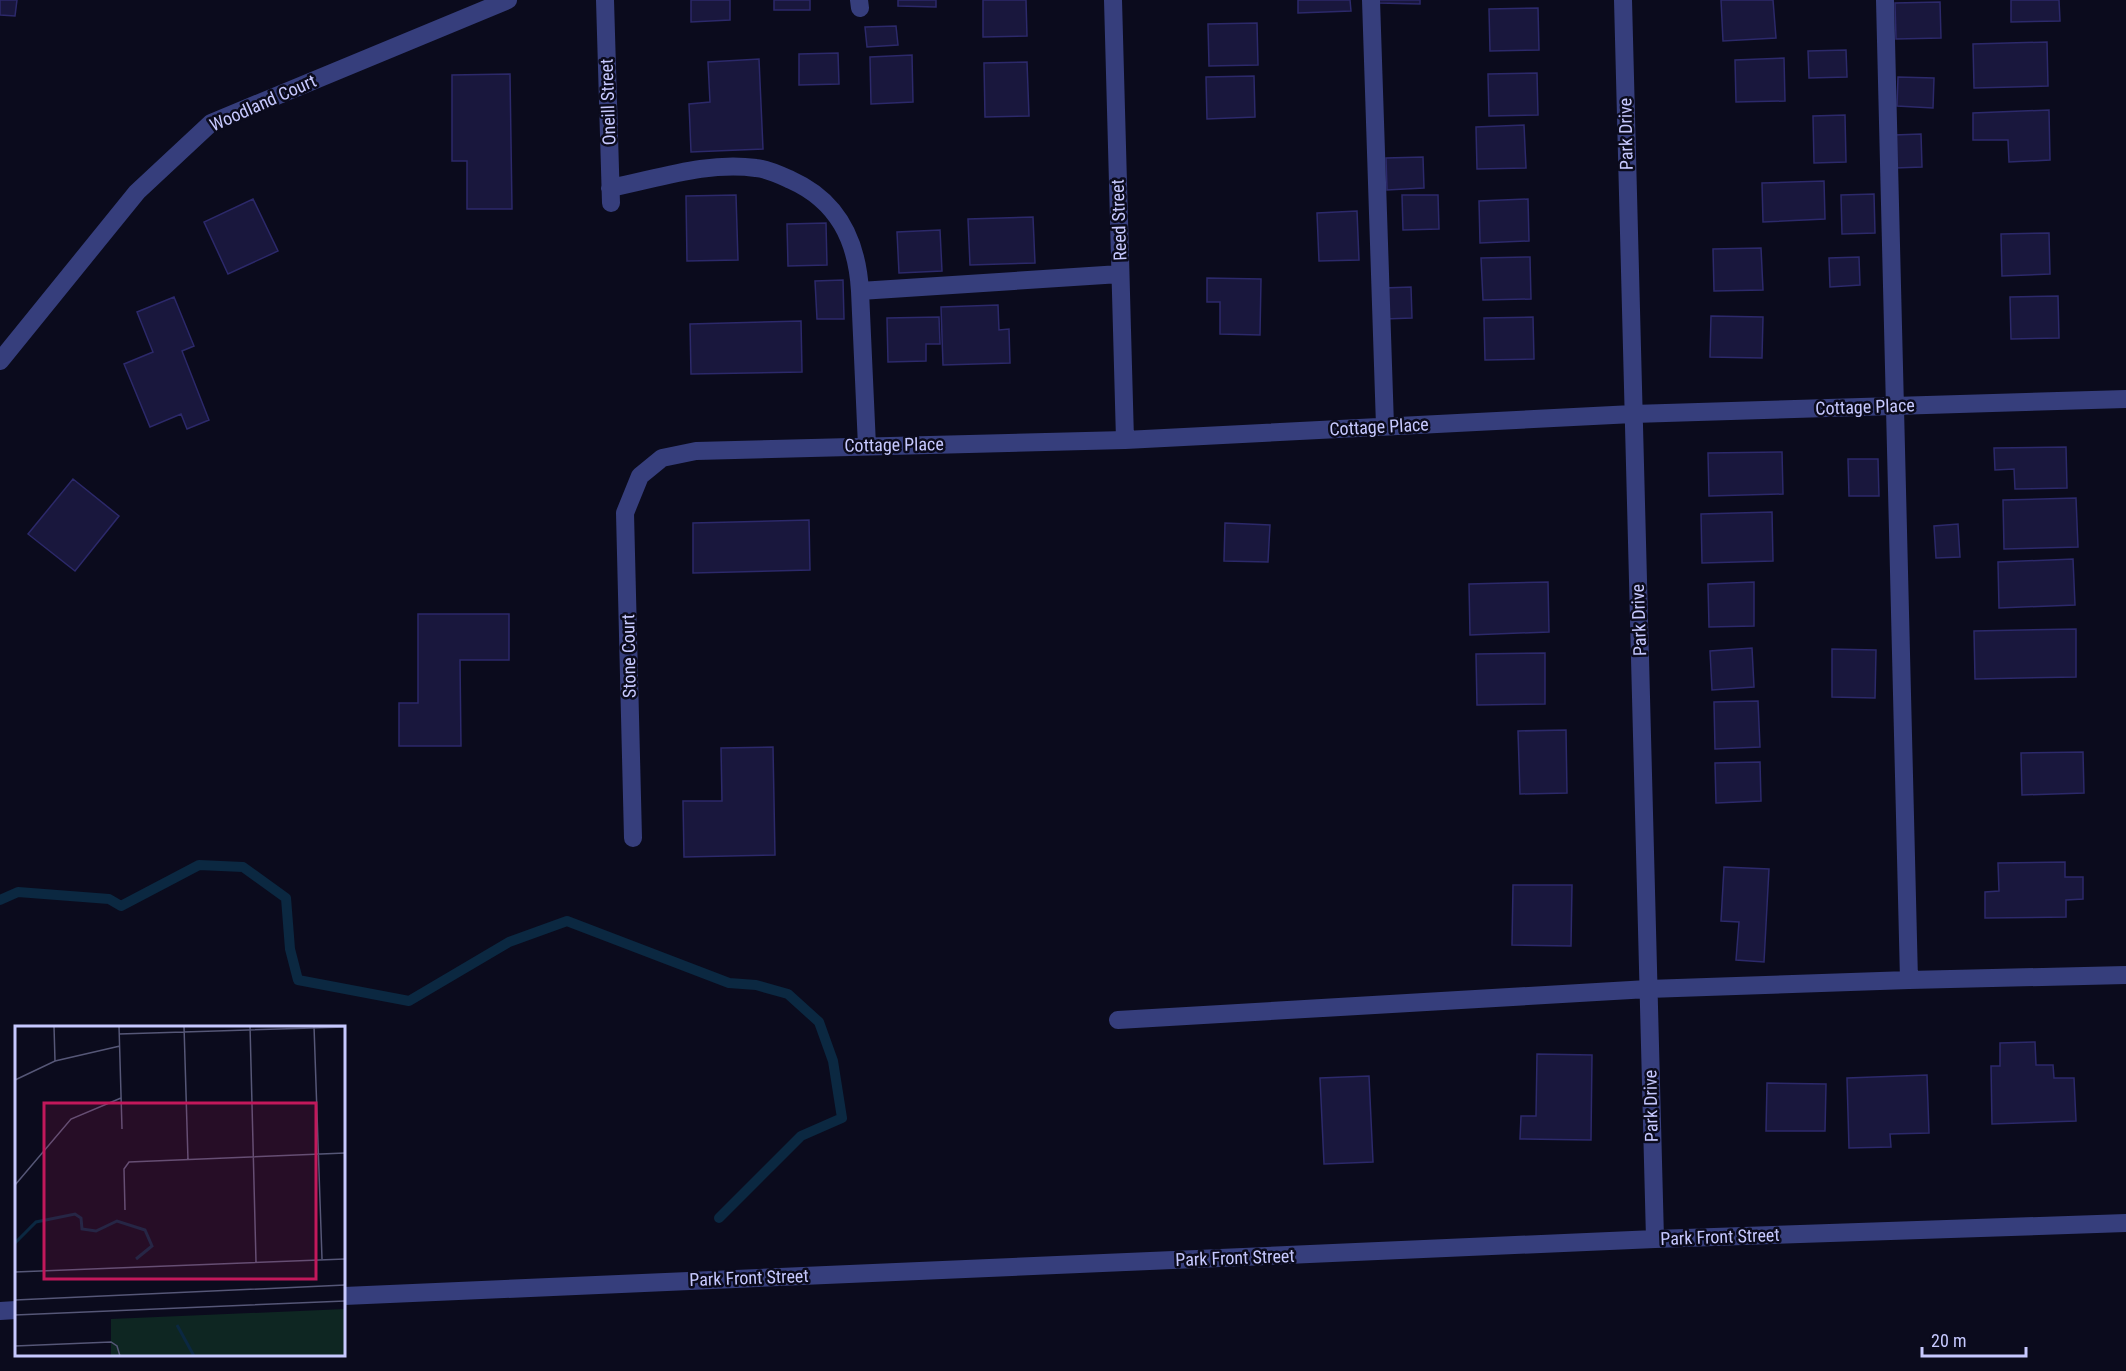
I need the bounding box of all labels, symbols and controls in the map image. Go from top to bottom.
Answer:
street label: Oneill Street [595,58,620,146]
street label: Woodland Court [206,70,319,135]
street label: Park Drive [1614,98,1637,170]
street label: Reed Street [1107,179,1130,261]
street label: Cottage Place [1815,394,1915,419]
street label: Cottage Place [1329,413,1429,440]
street label: Cottage Place [844,433,944,456]
street label: Park Drive [1627,584,1650,656]
street label: Stone Court [617,614,640,698]
inset map [15,1026,345,1356]
street label: Park Drive [1639,1070,1662,1142]
street label: Park Front Street [1660,1224,1780,1249]
street label: Park Front Street [1175,1245,1295,1270]
street label: Park Front Street [689,1265,809,1290]
scale bar [1922,1320,2026,1358]
text: 20 m [1931,1330,1966,1351]

